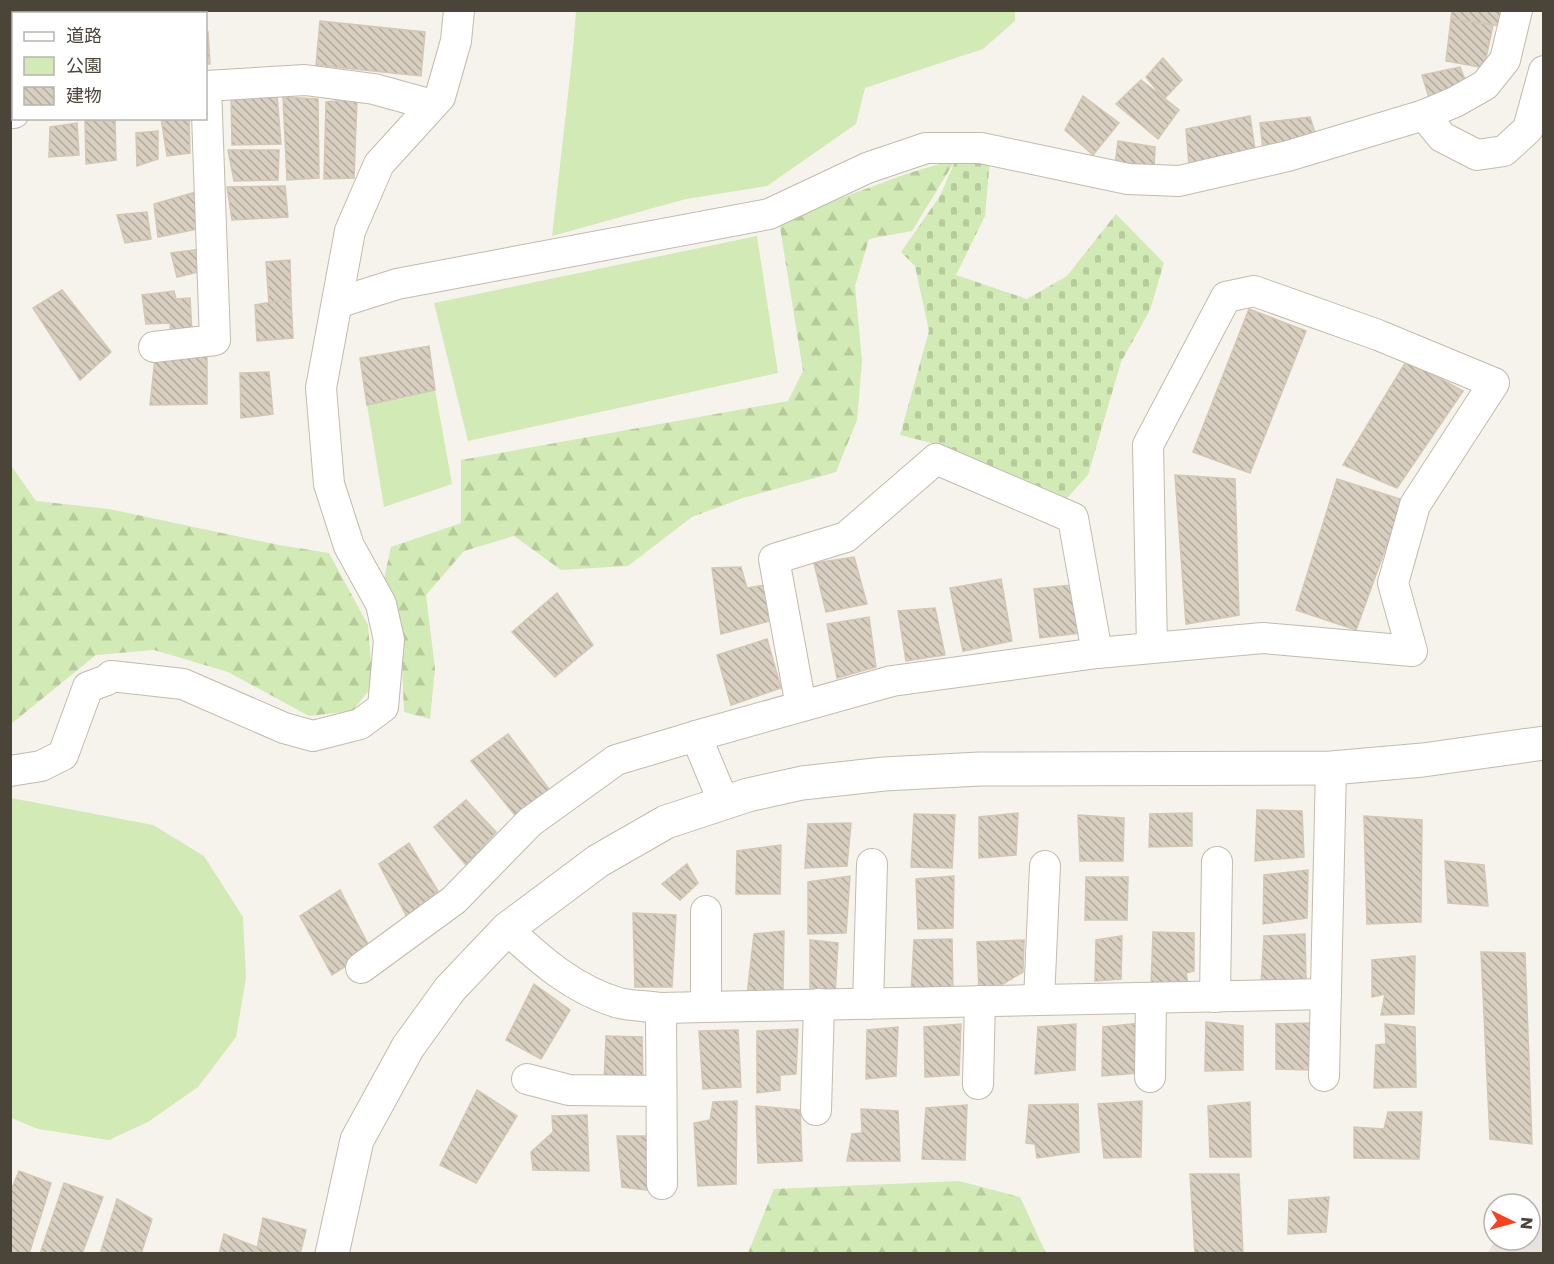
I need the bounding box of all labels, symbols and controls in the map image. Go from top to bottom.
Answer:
legend [12,12,207,120]
text: 道路 [66,23,102,48]
text: 公園 [66,53,102,78]
text: 建物 [66,83,102,108]
north arrow [1482,1192,1542,1252]
text: N [1514,1216,1538,1230]

